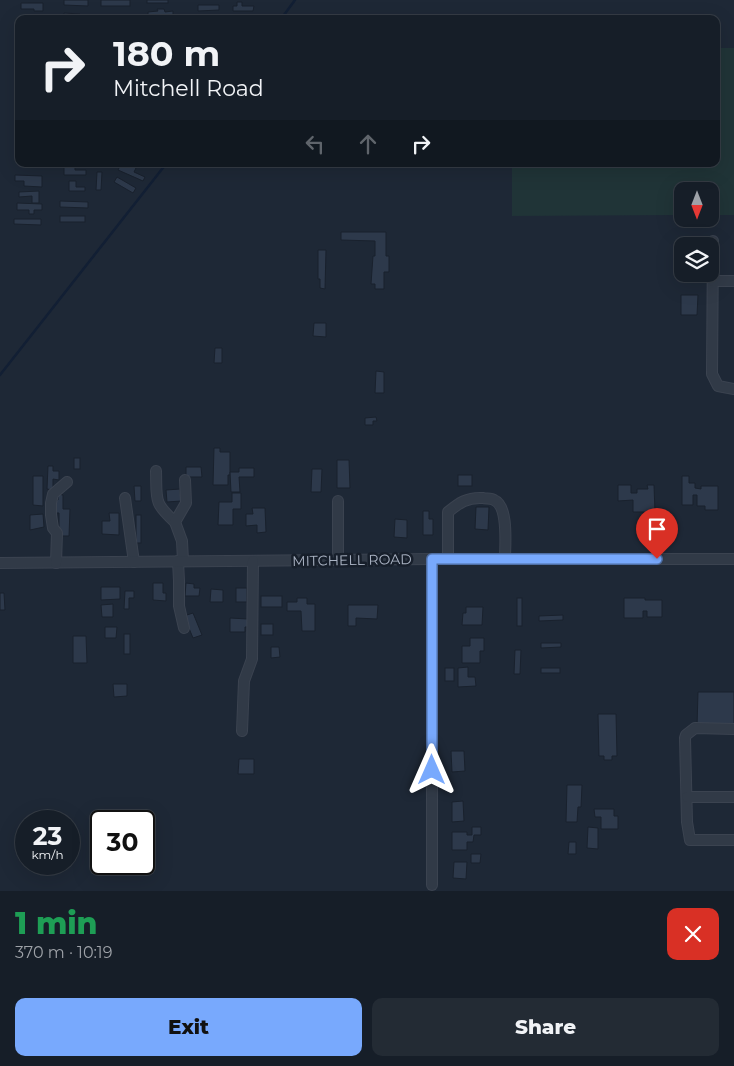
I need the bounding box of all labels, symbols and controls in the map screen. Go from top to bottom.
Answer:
text: 180 m [113,32,220,75]
icon: right [30,35,95,100]
text: Mitchell Road [113,75,264,102]
icon: left [301,130,329,158]
icon: ahead [354,130,382,158]
icon: right [407,130,435,158]
north arrow [674,182,719,228]
map controls [674,182,719,282]
button: layers [674,237,719,282]
pin [636,508,678,559]
icon: arrive [643,515,671,543]
street label: MITCHELL ROAD [292,550,412,570]
position arrow [405,743,457,795]
speed limit sign: 30 [90,810,155,875]
text: 23 [33,821,62,851]
text: km/h [31,847,64,862]
text: 1 min [15,905,98,942]
button: close [667,908,719,960]
text: 370 m · 10:19 [15,943,112,962]
button: Exit [15,998,362,1056]
button: Share [372,998,719,1056]

